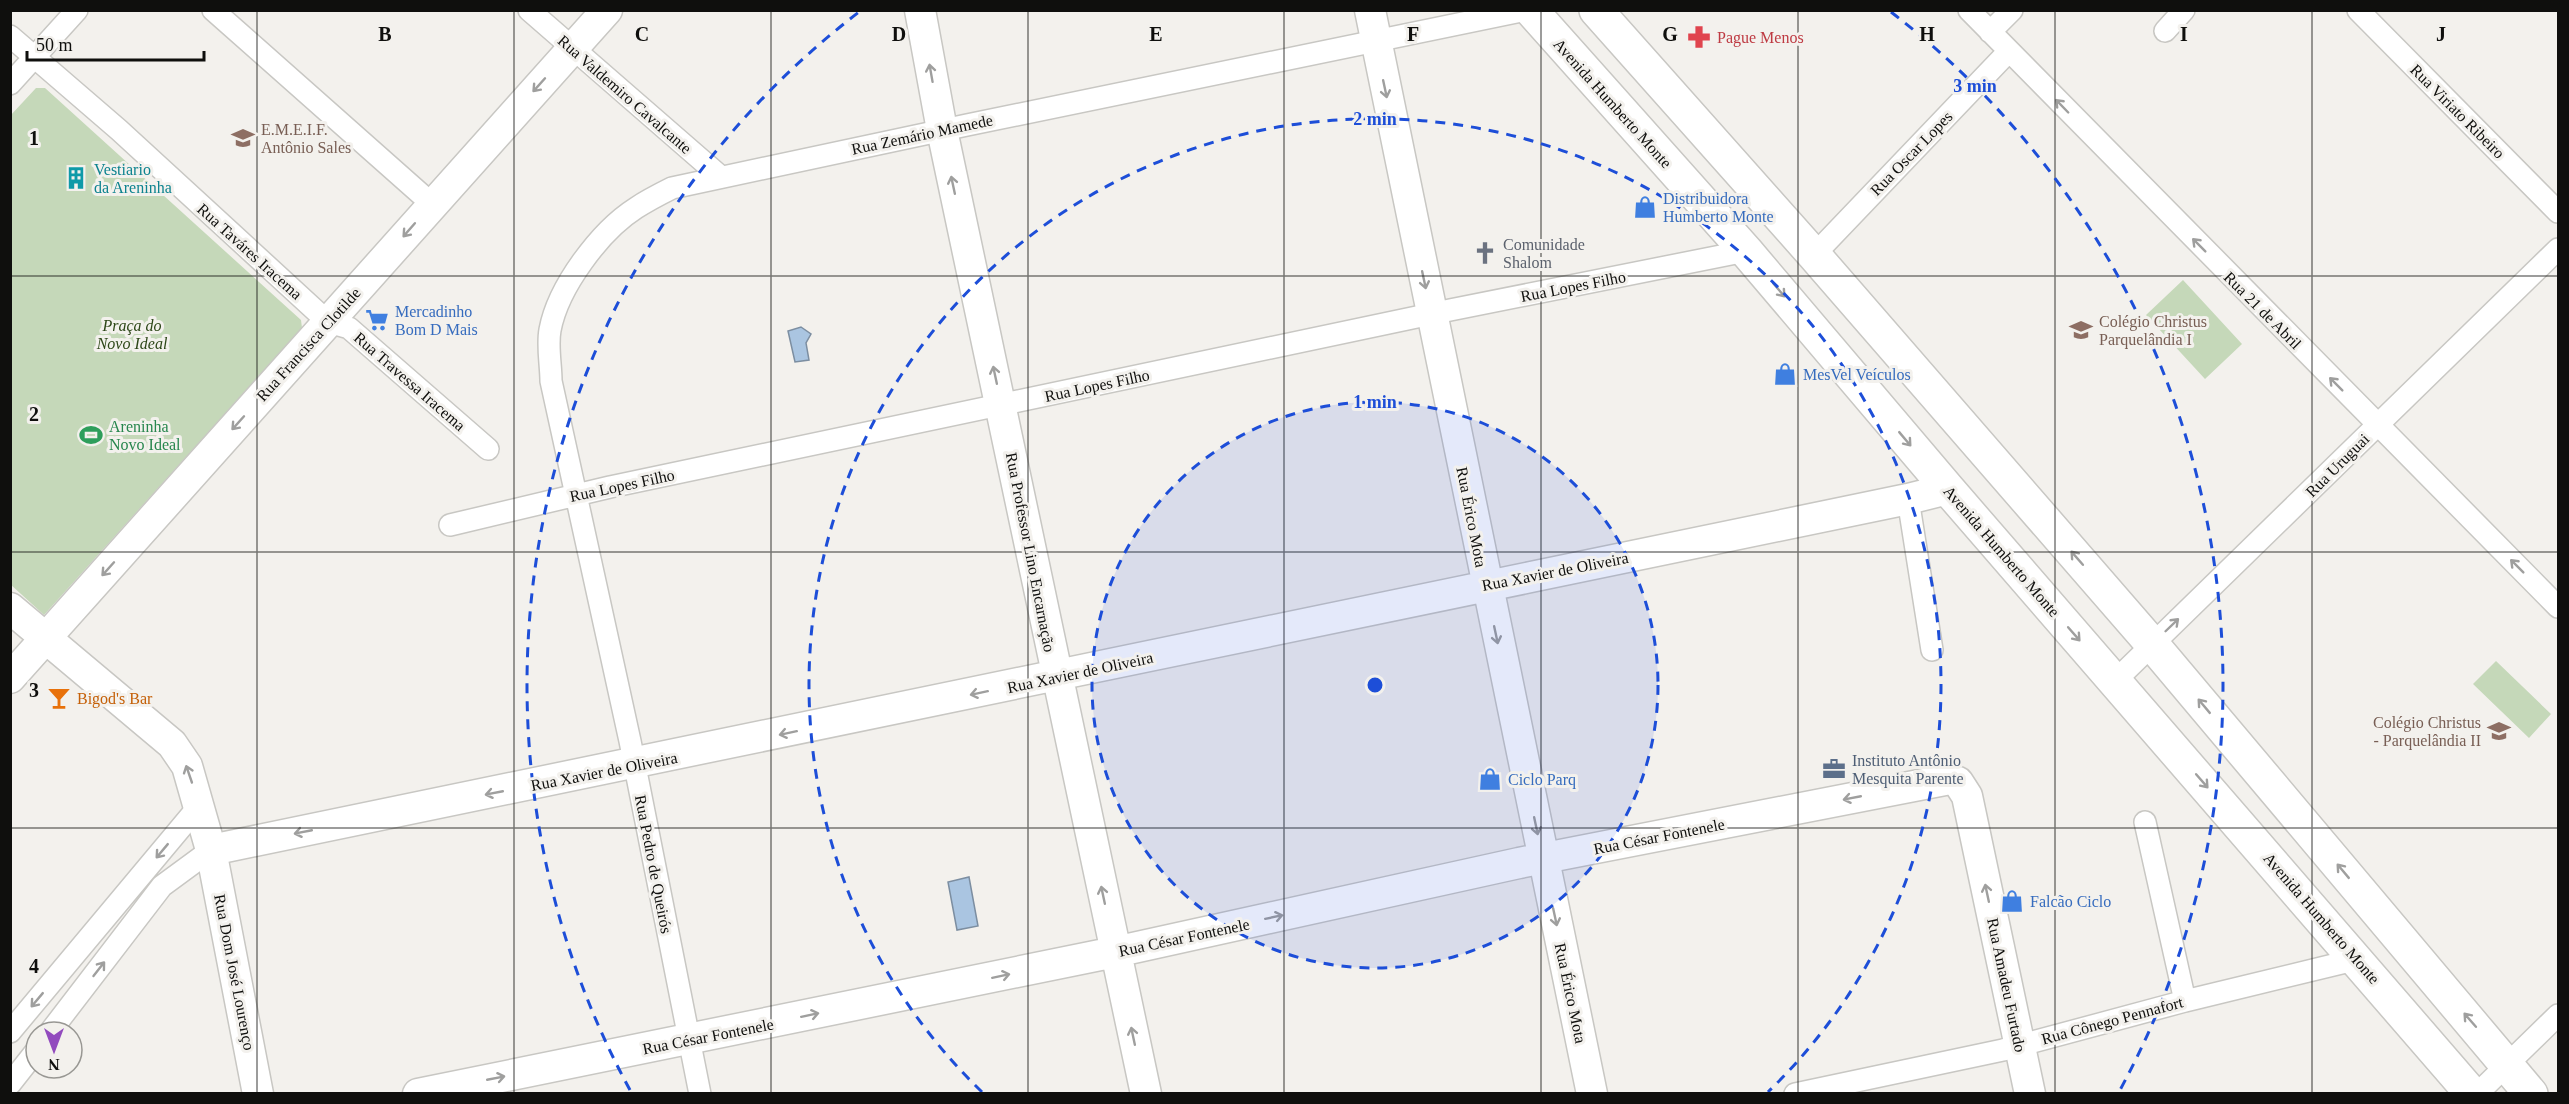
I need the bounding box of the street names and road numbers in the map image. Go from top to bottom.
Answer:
street label: Rua Valdemiro Cavalcante [554,31,696,157]
street label: Avenida Humberto Monte [1550,35,1675,171]
street label: Rua Viriato Ribeiro [2407,61,2508,162]
street label: Rua Oscar Lopes [1867,108,1956,200]
street label: Rua Zemário Mamede [850,111,994,158]
street label: Rua Taváres Iracema [194,200,305,303]
street label: Rua Lopes Filho [1519,268,1627,306]
street label: Rua 21 de Abril [2221,268,2305,353]
street label: Rua Francisca Clotilde [253,284,364,405]
street label: Rua Travessa Iracema [351,329,469,434]
street label: Rua Lopes Filho [1043,366,1151,406]
street label: Rua Uruguai [2302,430,2374,501]
street label: Rua Professor Lino Encarnação [1002,451,1058,654]
street label: Rua Érico Mota [1453,465,1491,569]
street label: Rua Lopes Filho [568,466,676,506]
street label: Avenida Humberto Monte [1940,482,2063,620]
street label: Rua Xavier de Oliveira [1480,549,1630,594]
street label: Rua Xavier de Oliveira [1006,649,1155,696]
street label: Rua Xavier de Oliveira [529,749,679,794]
street label: Rua Pedro de Queirós [632,793,675,935]
street label: Rua César Fontenele [1592,815,1726,858]
street label: Avenida Humberto Monte [2260,849,2383,987]
street label: Rua Dom José Lourenço [210,893,258,1052]
street label: Rua César Fontenele [1117,915,1251,960]
street label: Rua Amadeu Furtado [1984,916,2029,1054]
street label: Rua Érico Mota [1552,941,1590,1045]
street label: Rua Cônego Pennafort [2040,993,2186,1049]
street label: Rua César Fontenele [641,1015,775,1058]

